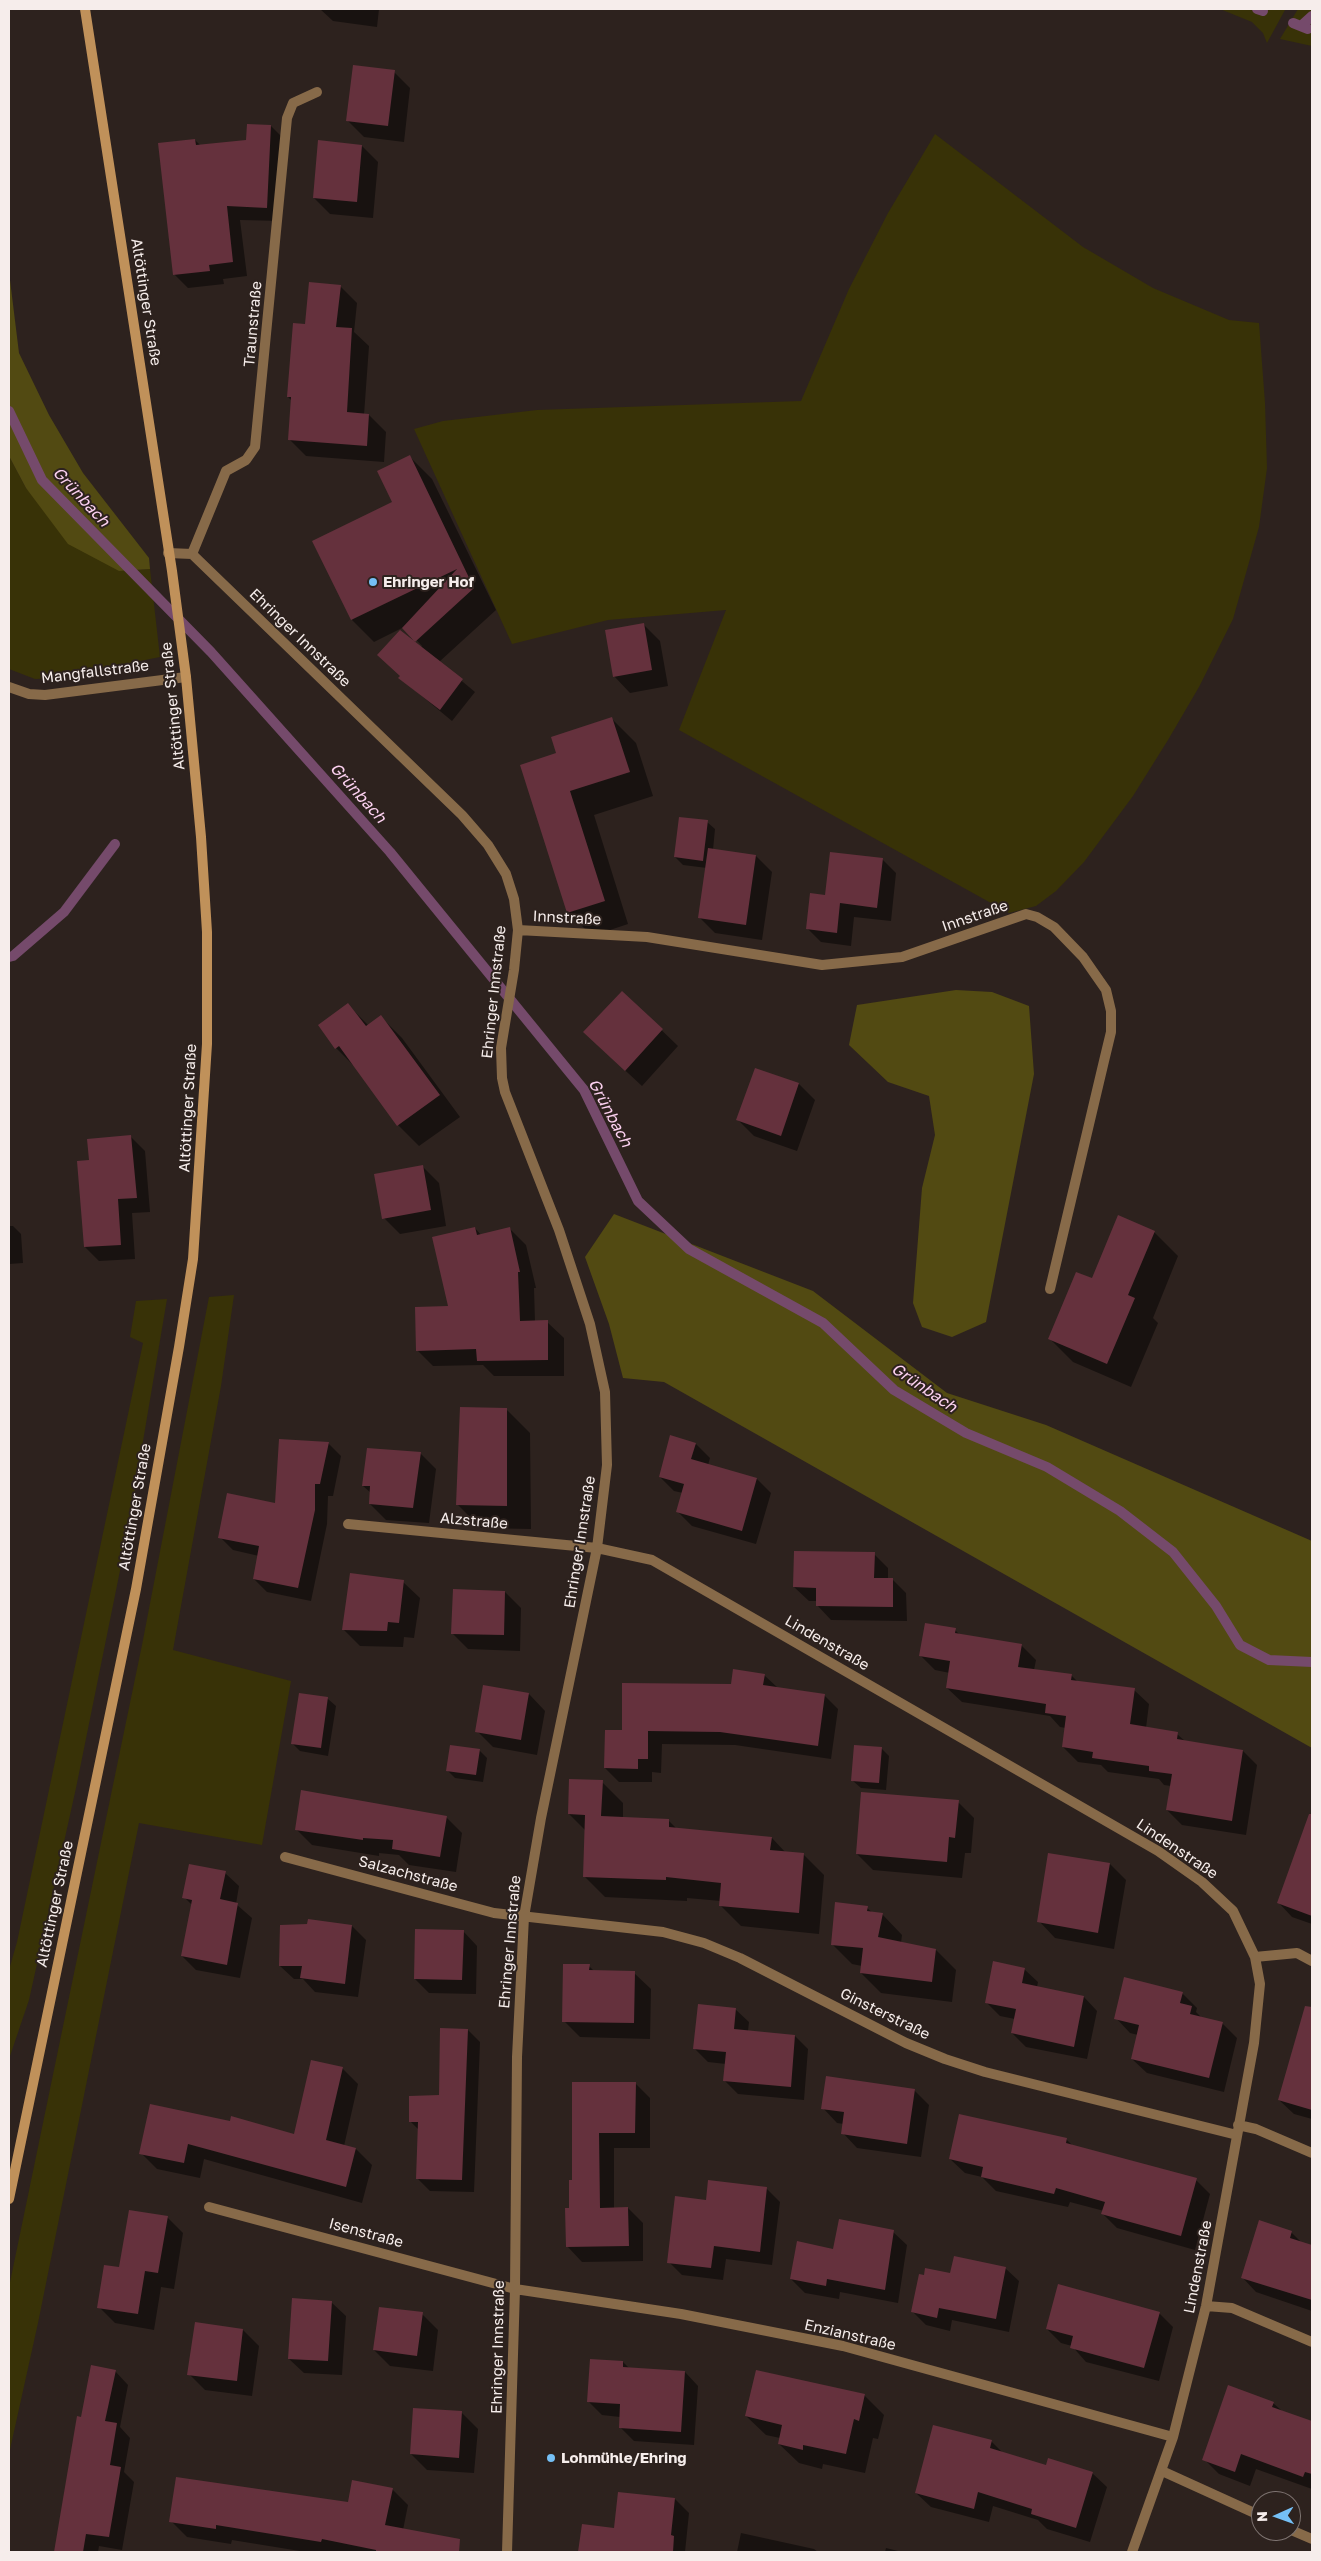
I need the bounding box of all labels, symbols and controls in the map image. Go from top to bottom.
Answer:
street label: Altöttinger Straße [127,237,165,367]
street label: Traunstraße [240,280,266,368]
water label: Grünbach [49,463,113,531]
place label: Ehringer Hof [383,573,474,591]
marker: Ehringer Hof [367,576,379,588]
street label: Ehringer Innstraße [246,585,354,691]
street label: Altöttinger Straße [157,641,189,771]
street label: Mangfallstraße [40,656,150,688]
water label: Grünbach [326,759,390,827]
street label: Innstraße [940,896,1010,936]
street label: Innstraße [532,907,602,929]
street label: Ehringer Innstraße [478,925,510,1059]
street label: Altöttinger Straße [176,1043,200,1173]
water label: Grünbach [584,1076,636,1150]
water label: Grünbach [888,1359,960,1417]
street label: Altöttinger Straße [115,1442,155,1572]
street label: Ehringer Innstraße [561,1475,599,1609]
street label: Alzstraße [439,1509,509,1533]
street label: Lindenstraße [782,1612,872,1674]
street label: Lindenstraße [1133,1815,1221,1883]
street label: Altöttinger Straße [33,1839,77,1969]
street label: Salzachstraße [356,1852,460,1896]
street label: Ehringer Innstraße [495,1875,525,2009]
street label: Ginsterstraße [837,1984,933,2044]
street label: Isenstraße [327,2214,405,2252]
street label: Lindenstraße [1180,2219,1216,2315]
street label: Ehringer Innstraße [488,2280,508,2414]
street label: Enzianstraße [803,2316,897,2354]
place label: Lohmühle/Ehring [561,2449,686,2467]
marker: Lohmühle/Ehring [545,2452,557,2464]
north arrow [1251,2491,1301,2541]
text: N [1253,2511,1270,2522]

